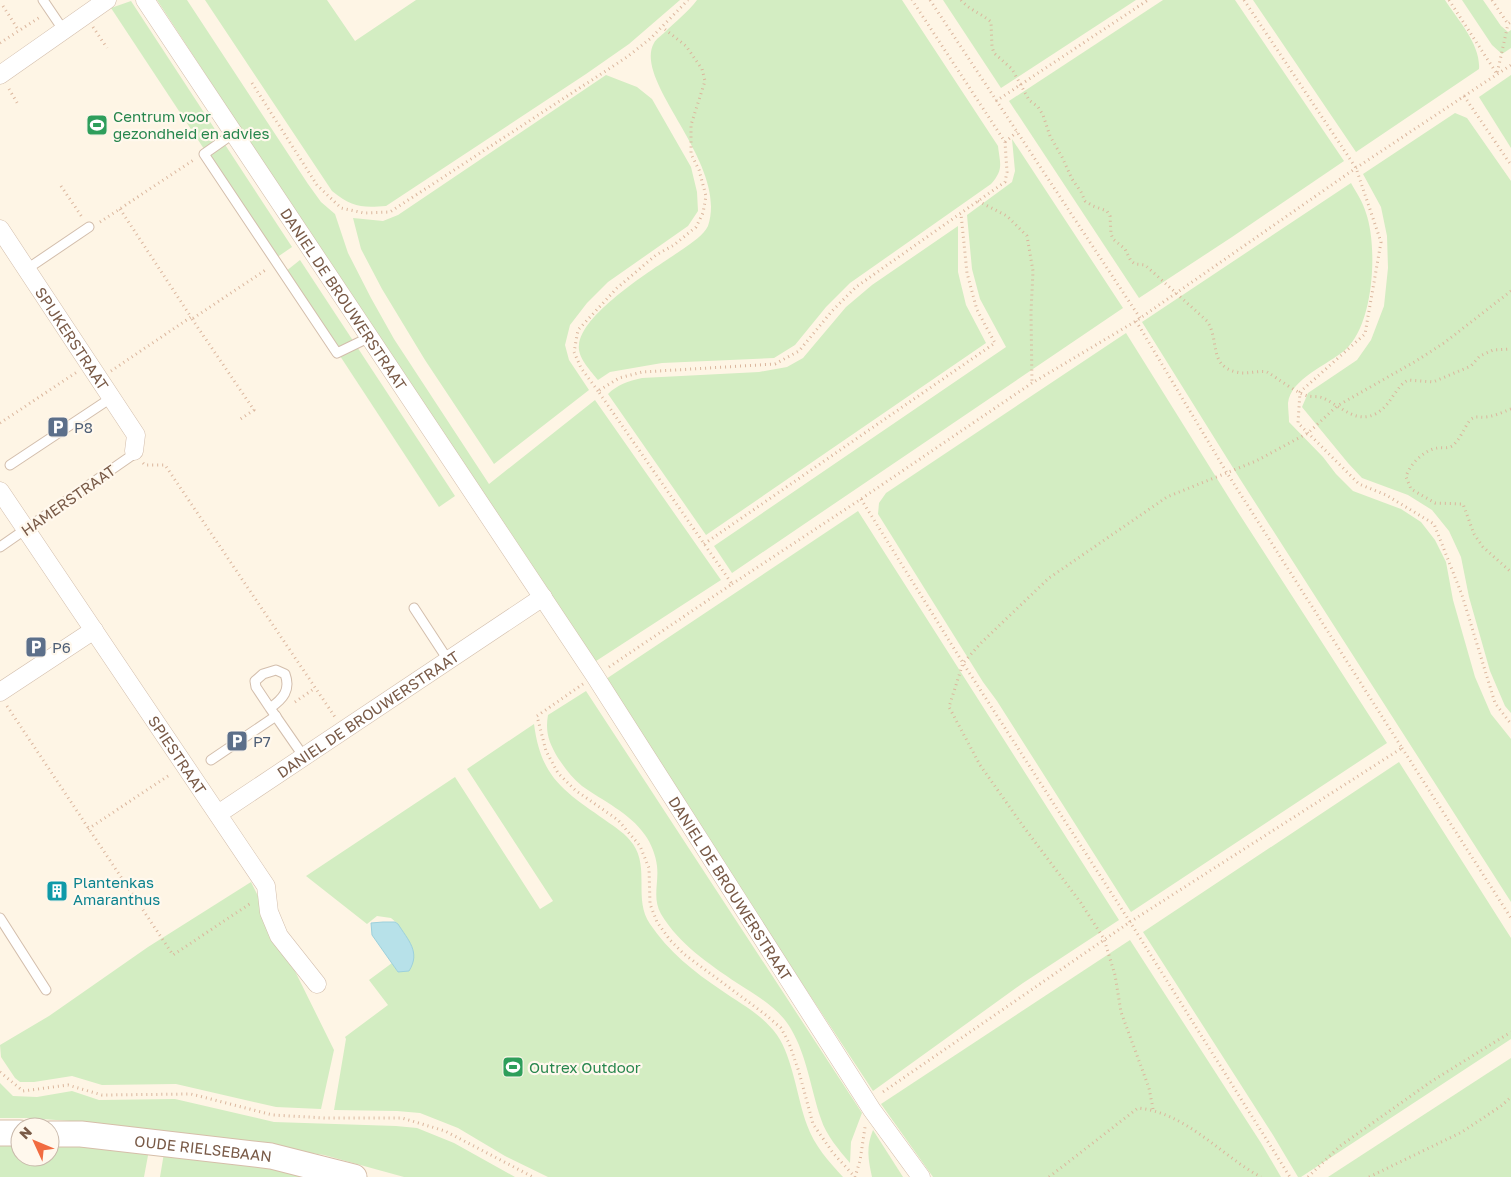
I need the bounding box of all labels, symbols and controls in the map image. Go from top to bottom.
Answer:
place label: Centrum voor gezondheid en advies [113,107,269,142]
sports icon: Centrum voor gezondheid en advies [85,113,109,137]
street label: DANIEL DE BROUWERSTRAAT [277,204,411,393]
street label: SPIJKERSTRAAT [32,283,113,393]
parking icon: P8 [46,415,70,439]
place label: P8 [74,418,93,436]
street label: HAMERSTRAAT [17,461,119,539]
parking icon: P6 [24,635,48,659]
place label: P6 [52,638,71,656]
street label: DANIEL DE BROUWERSTRAAT [273,647,462,781]
street label: SPIESTRAAT [145,712,210,797]
parking icon: P7 [225,729,249,753]
place label: P7 [253,732,271,750]
street label: DANIEL DE BROUWERSTRAAT [665,793,796,984]
place label: Plantenkas Amaranthus [73,873,160,908]
building icon: Plantenkas Amaranthus [45,879,69,903]
sports icon: Outrex Outdoor [501,1055,525,1079]
place label: Outrex Outdoor [529,1058,641,1076]
north arrow [10,1117,60,1167]
text: N [15,1123,35,1142]
street label: OUDE RIELSEBAAN [134,1131,273,1165]

